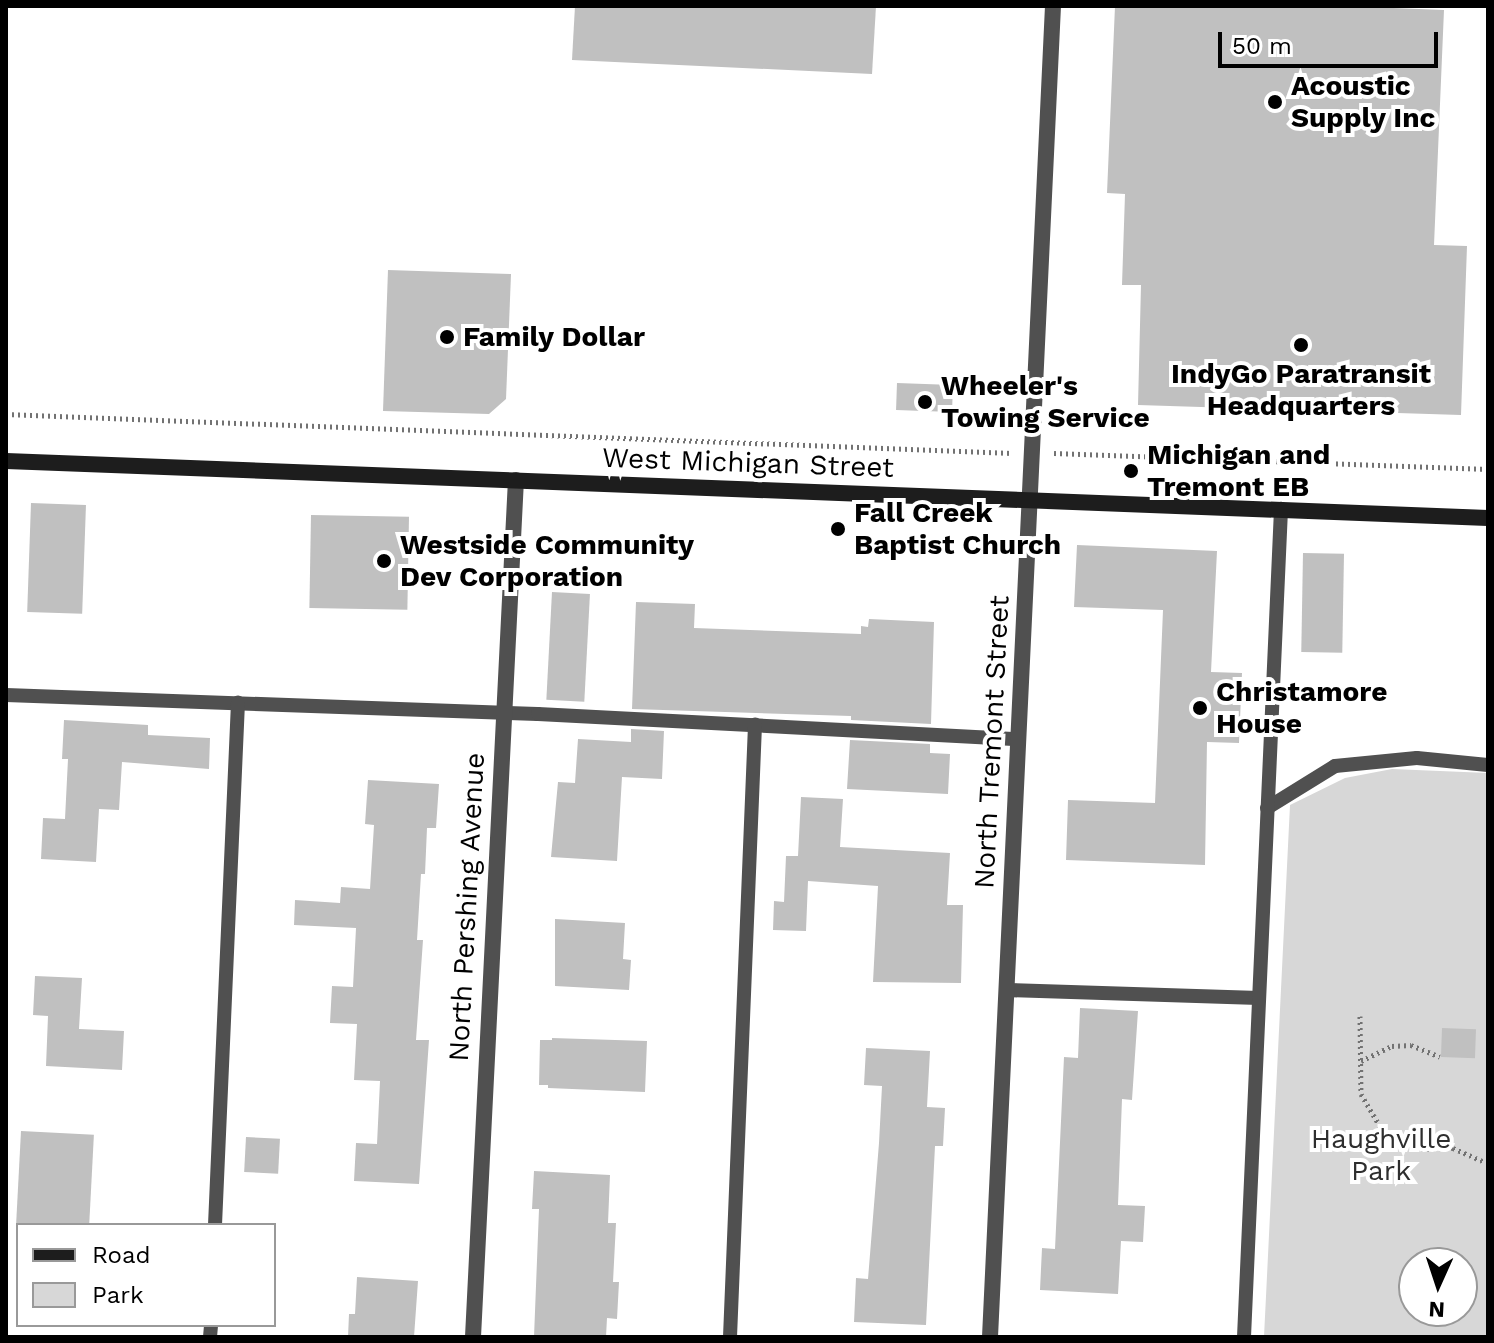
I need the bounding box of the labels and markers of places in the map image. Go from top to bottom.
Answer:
place label: Acoustic Supply Inc [1291,69,1436,135]
marker: Acoustic Supply Inc [1266,93,1284,111]
place label: Family Dollar [463,320,646,354]
marker: Family Dollar [438,328,456,346]
marker: IndyGo Paratransit Headquarters [1292,336,1310,354]
place label: IndyGo Paratransit Headquarters [1171,357,1431,423]
place label: Wheeler's Towing Service [941,369,1150,435]
marker: Wheeler's Towing Service [916,393,934,411]
place label: Michigan and Tremont EB [1147,438,1330,504]
marker: Michigan and Tremont EB [1122,462,1140,480]
place label: Fall Creek Baptist Church [854,496,1061,562]
marker: Fall Creek Baptist Church [829,520,847,538]
place label: Westside Community Dev Corporation [400,528,694,594]
marker: Westside Community Dev Corporation [375,552,393,570]
place label: Christamore House [1216,675,1387,741]
marker: Christamore House [1191,699,1209,717]

